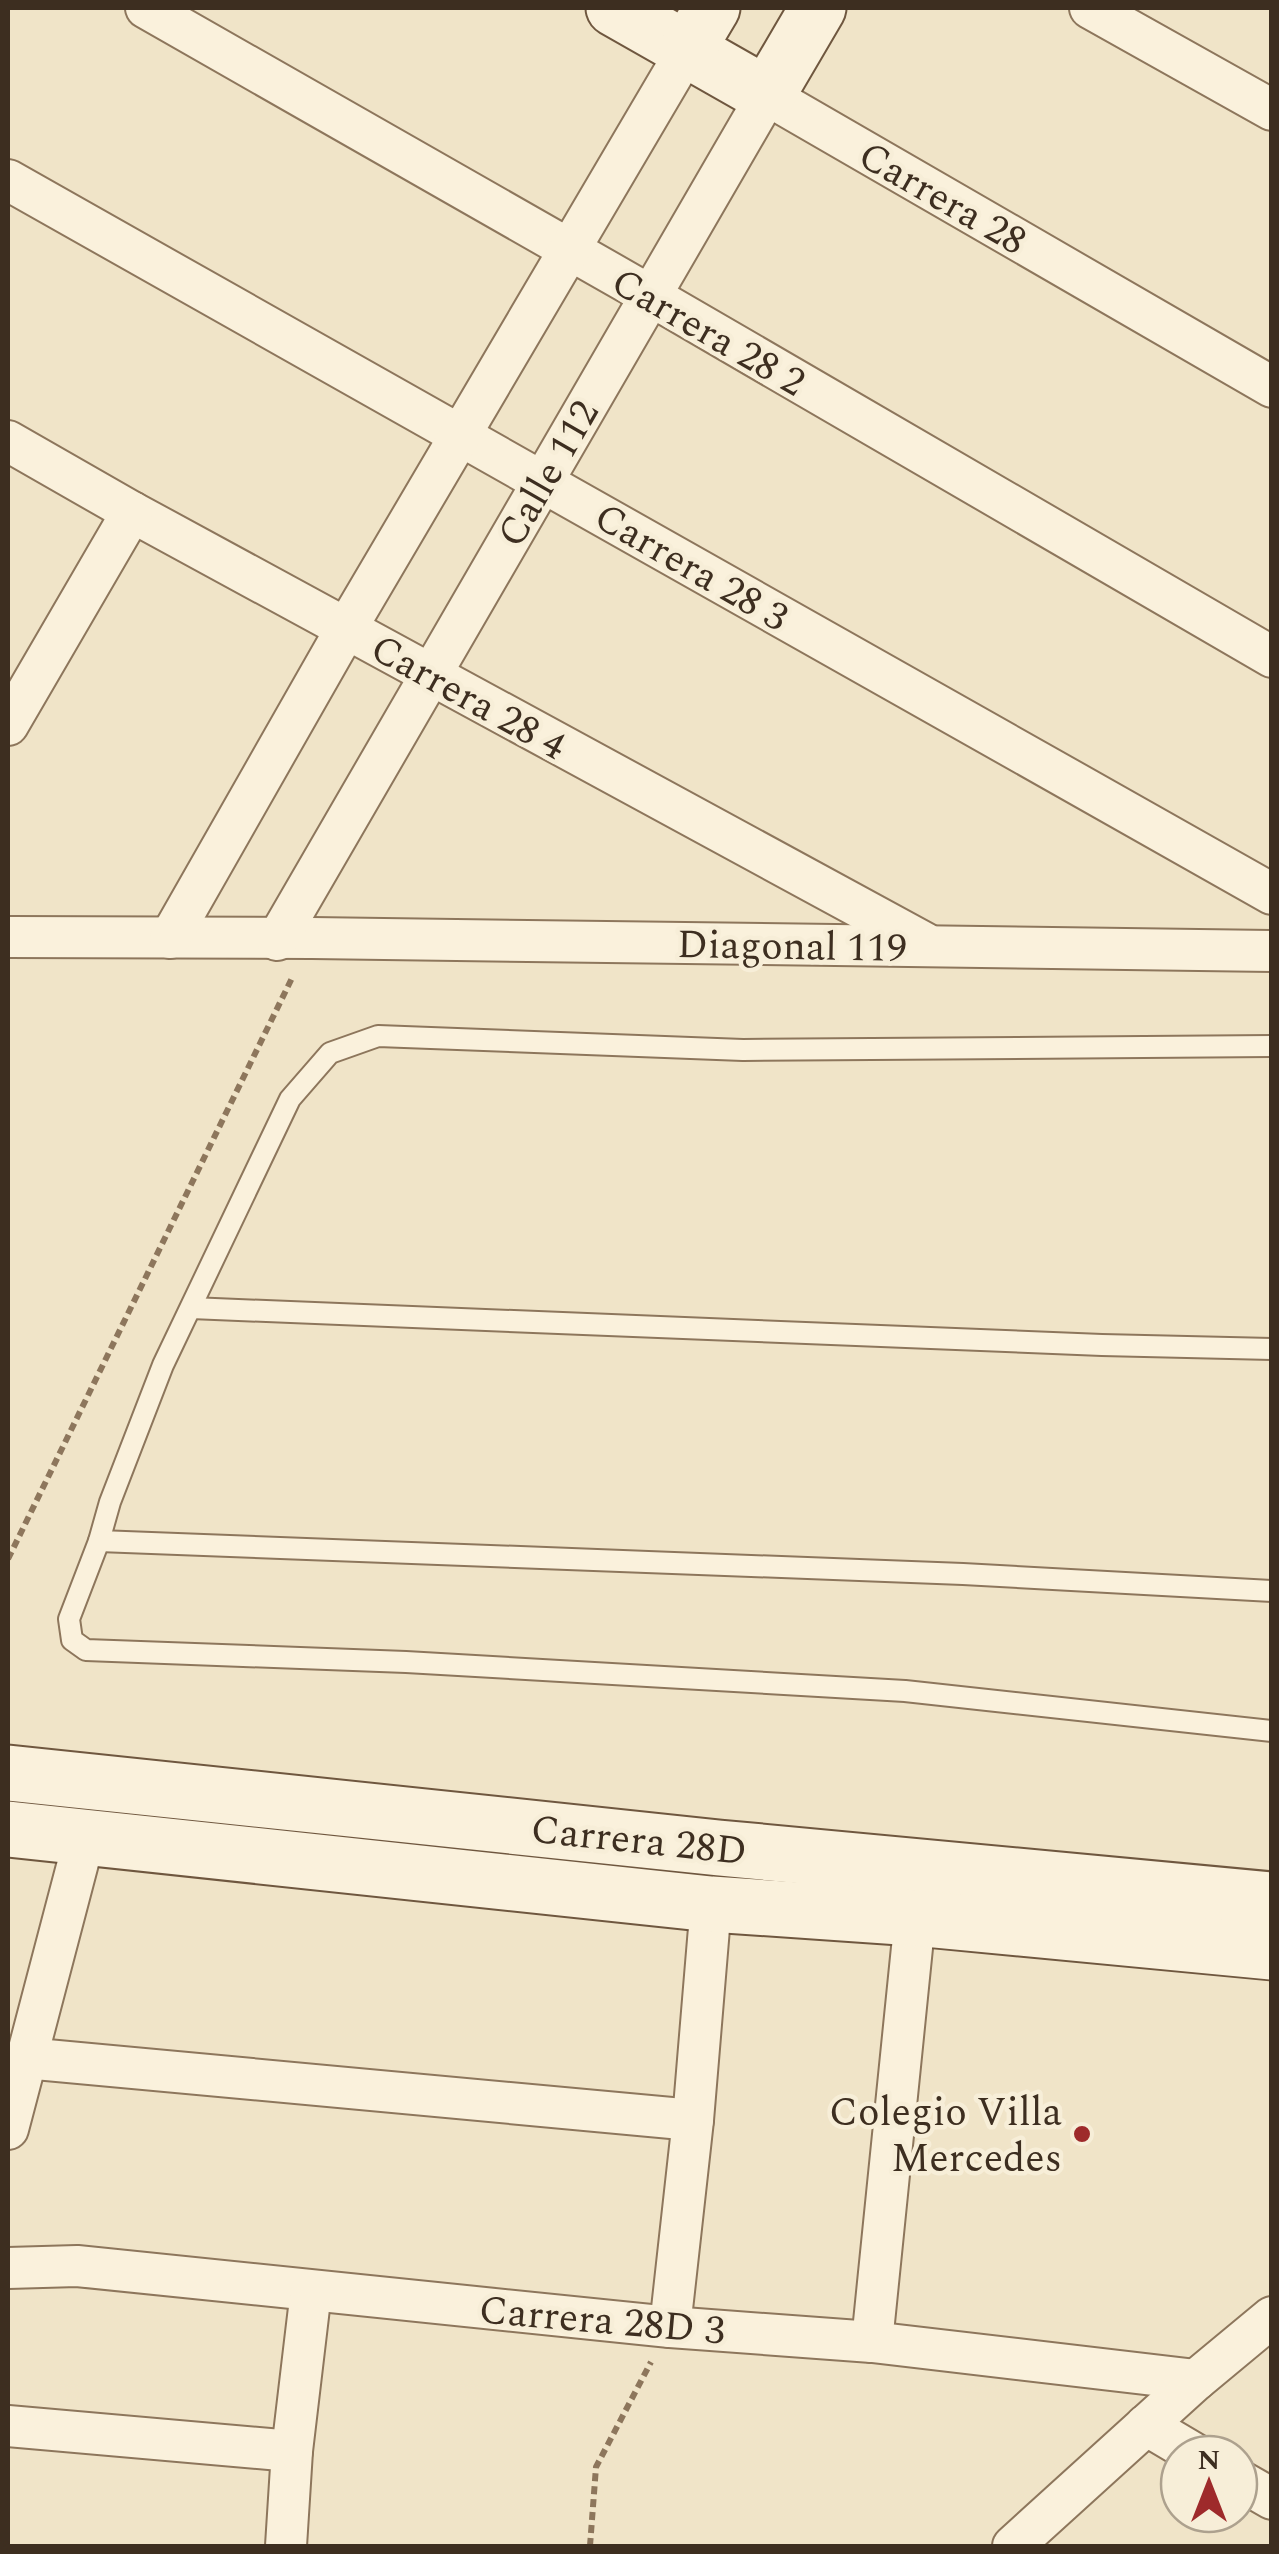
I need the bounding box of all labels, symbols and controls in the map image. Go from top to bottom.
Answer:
street label: Carrera 28 [846,126,1037,272]
street label: Carrera 28 2 [599,253,816,413]
street label: Calle 112 [482,389,616,559]
street label: Carrera 28 3 [582,488,799,648]
street label: Carrera 28 4 [359,619,577,777]
street label: Diagonal 119 [676,915,908,980]
street label: Carrera 28D [528,1800,750,1883]
place label: Colegio Villa Mercedes [829,2083,1062,2190]
marker: Colegio Villa Mercedes [1071,2123,1093,2145]
street label: Carrera 28D 3 [476,2280,727,2363]
north arrow [1159,2434,1259,2534]
text: N [1198,2439,1220,2482]

